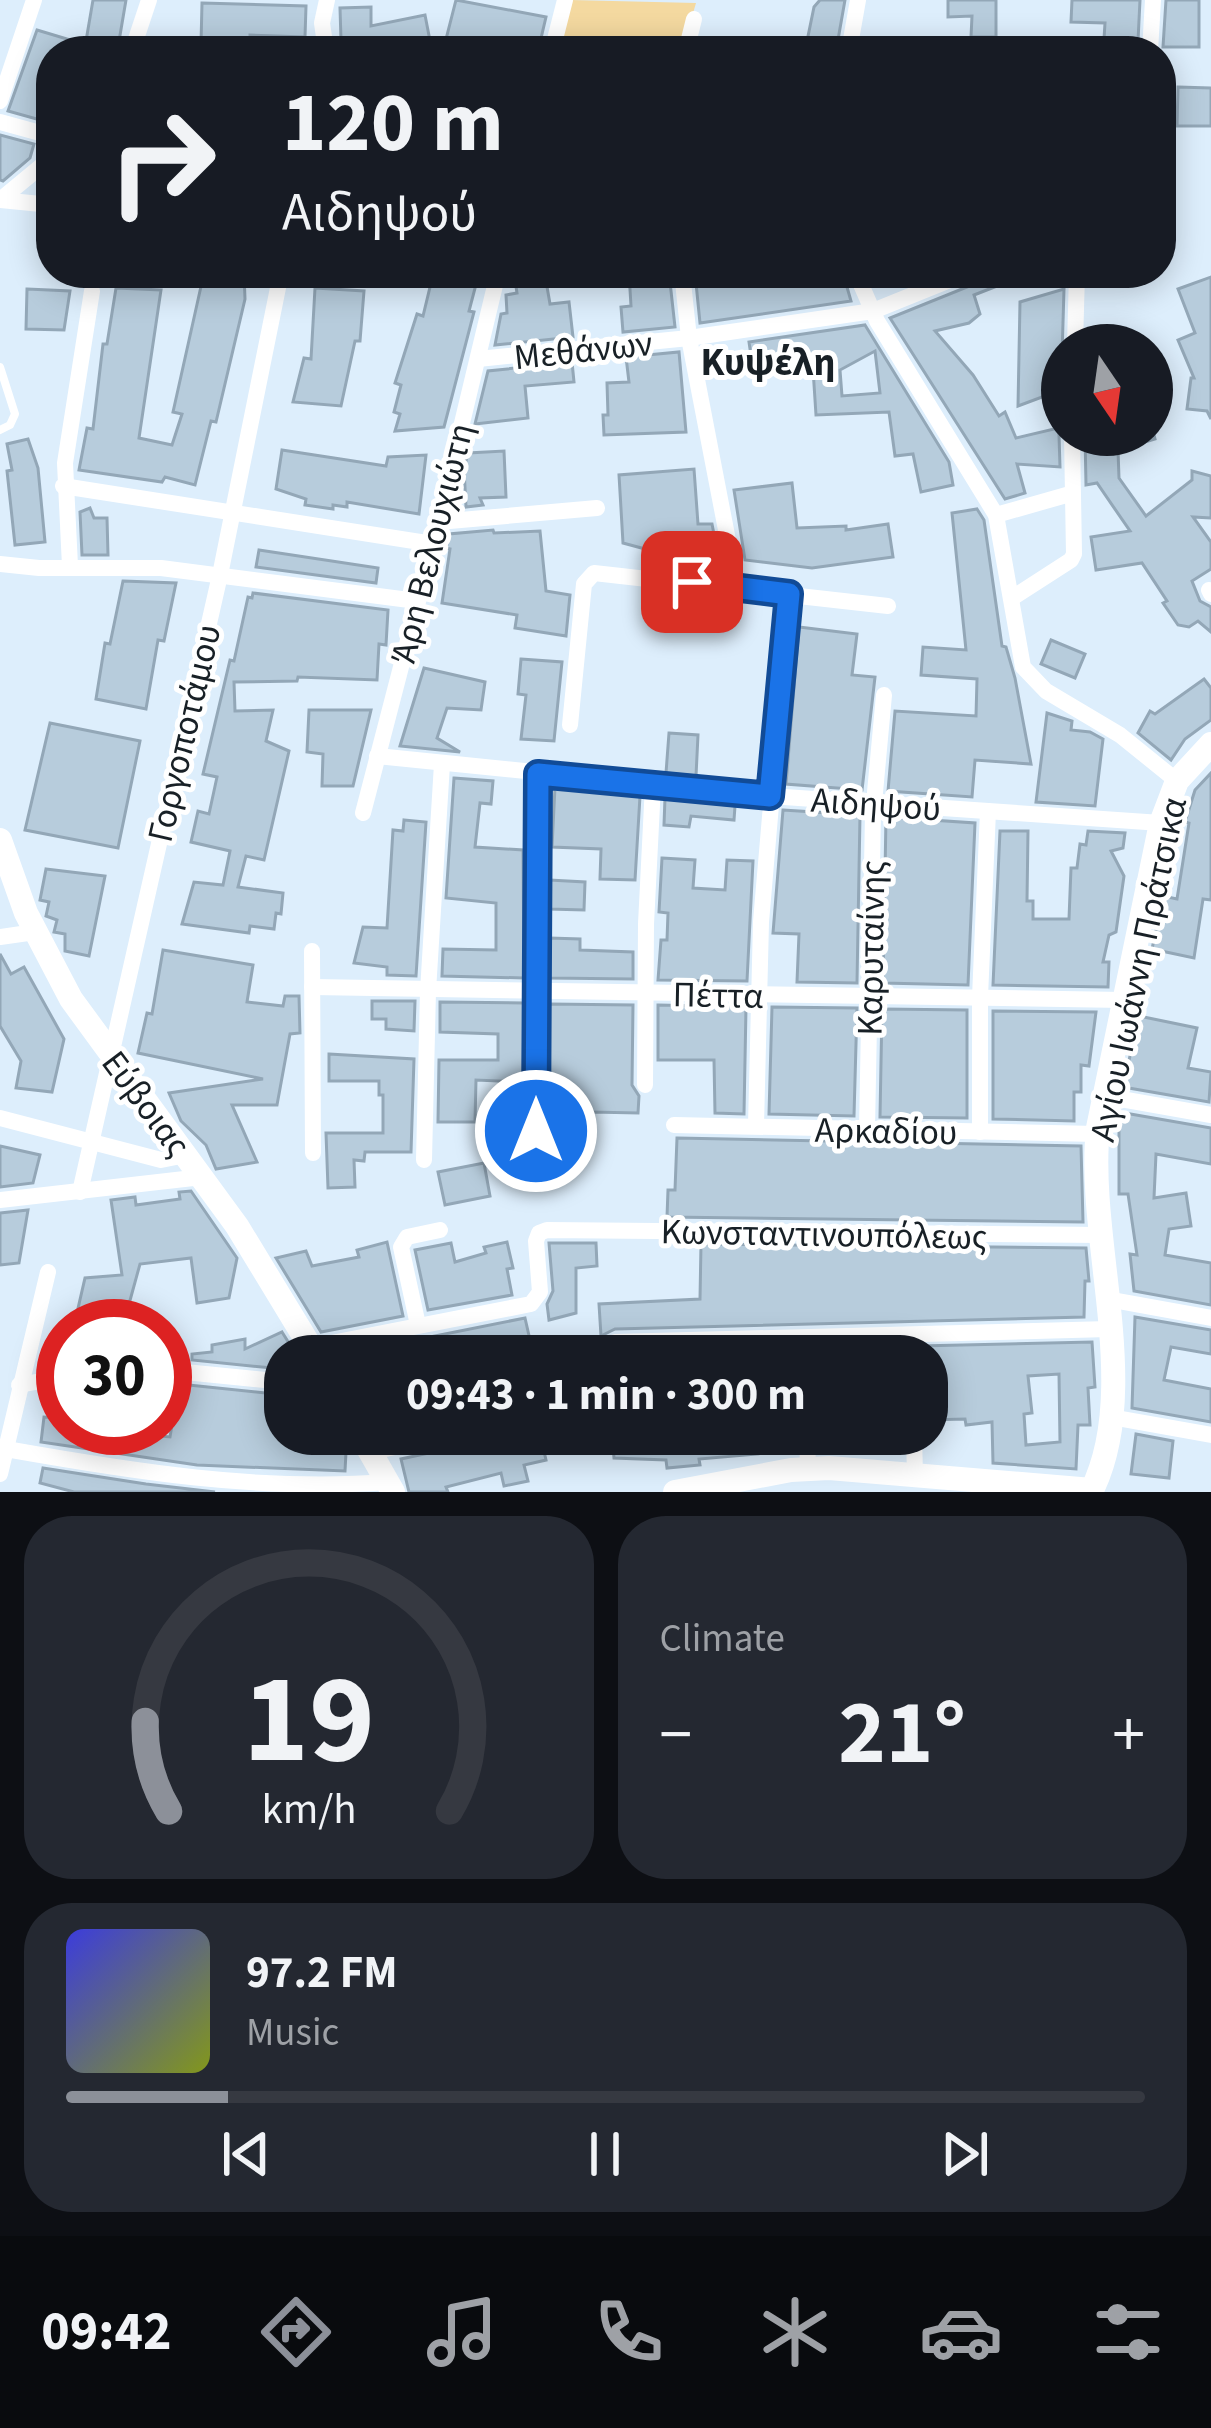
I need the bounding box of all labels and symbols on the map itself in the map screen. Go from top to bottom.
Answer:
street label: Μεθάνων [511,318,655,383]
north arrow [1041,324,1173,456]
district label: Κυψέλη [701,335,835,391]
street label: Άρη Βελουχιώτη [378,418,487,669]
pin [641,531,743,633]
street label: Γοργοποτάμου [135,620,234,847]
street label: Αιδηψού [809,775,943,834]
street label: Αγίου Ιωάννη Πράτσικα [1077,793,1200,1146]
street label: Καρυταίνης [844,860,899,1036]
street label: Πέττα [672,969,764,1022]
street label: Εύβοιας [89,1040,203,1168]
position arrow [473,1068,599,1194]
street label: Αρκαδίου [814,1105,958,1158]
street label: Κωνσταντινουπόλεως [660,1206,988,1263]
speed limit sign: 30 [36,1299,192,1455]

